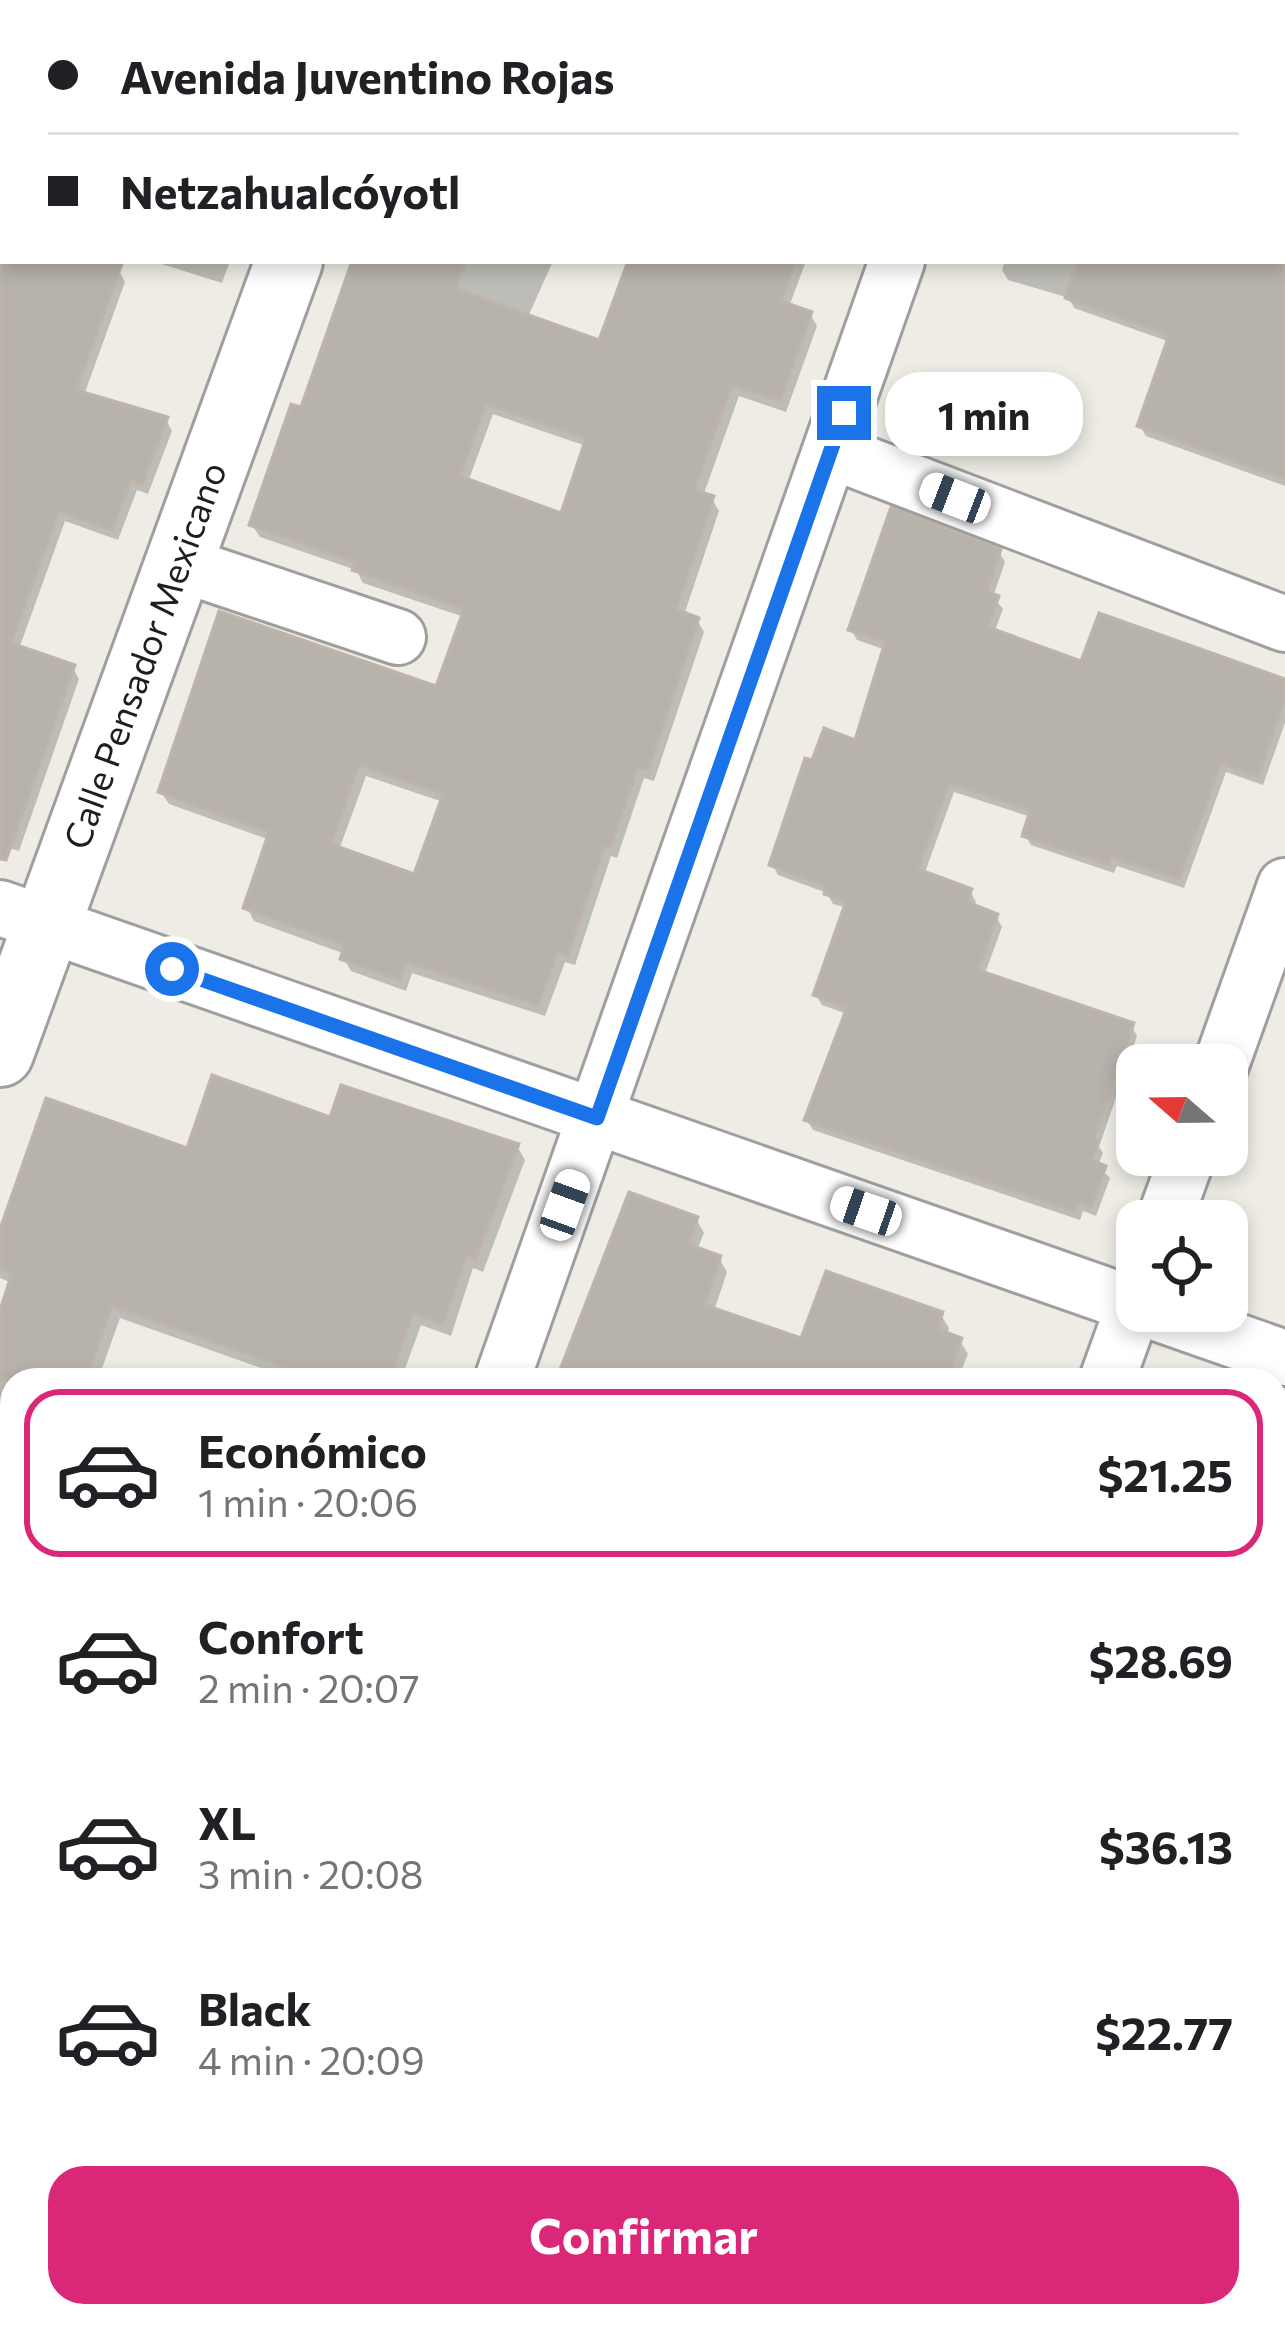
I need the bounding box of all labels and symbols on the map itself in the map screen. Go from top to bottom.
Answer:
callout: 1 min [886,371,1084,455]
route end [817,386,871,440]
street label: Calle Pensador Mexicano [52,455,234,854]
car [915,468,995,528]
route start [145,942,199,996]
north arrow [1116,1044,1248,1176]
car [536,1165,594,1245]
car [826,1182,906,1240]

